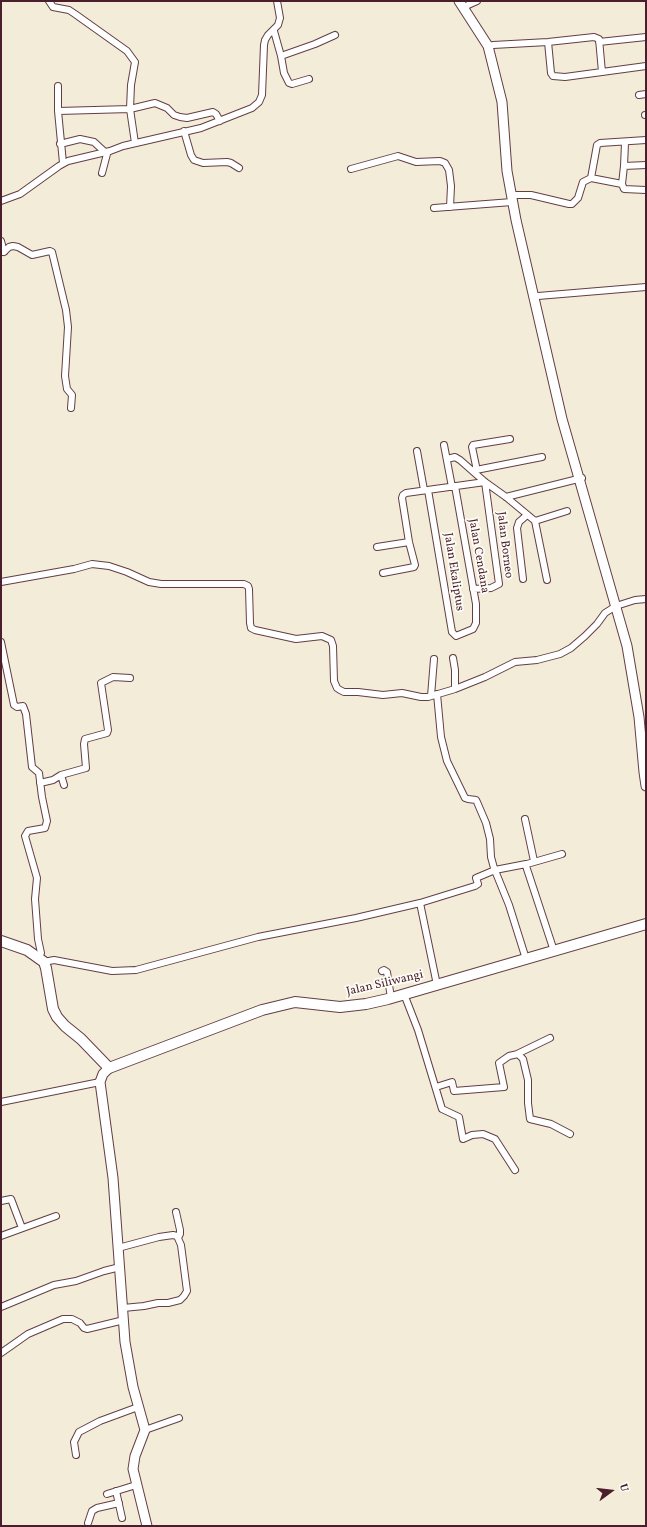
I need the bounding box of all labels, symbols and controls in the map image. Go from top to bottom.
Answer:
street label: Jalan Borneo [493,511,515,579]
street label: Jalan Cendana [464,518,492,594]
street label: Jalan Ekaliptus [440,532,466,612]
street label: Jalan Siliwangi [345,968,425,1000]
north arrow [591,1471,631,1511]
text: U [615,1482,631,1493]

